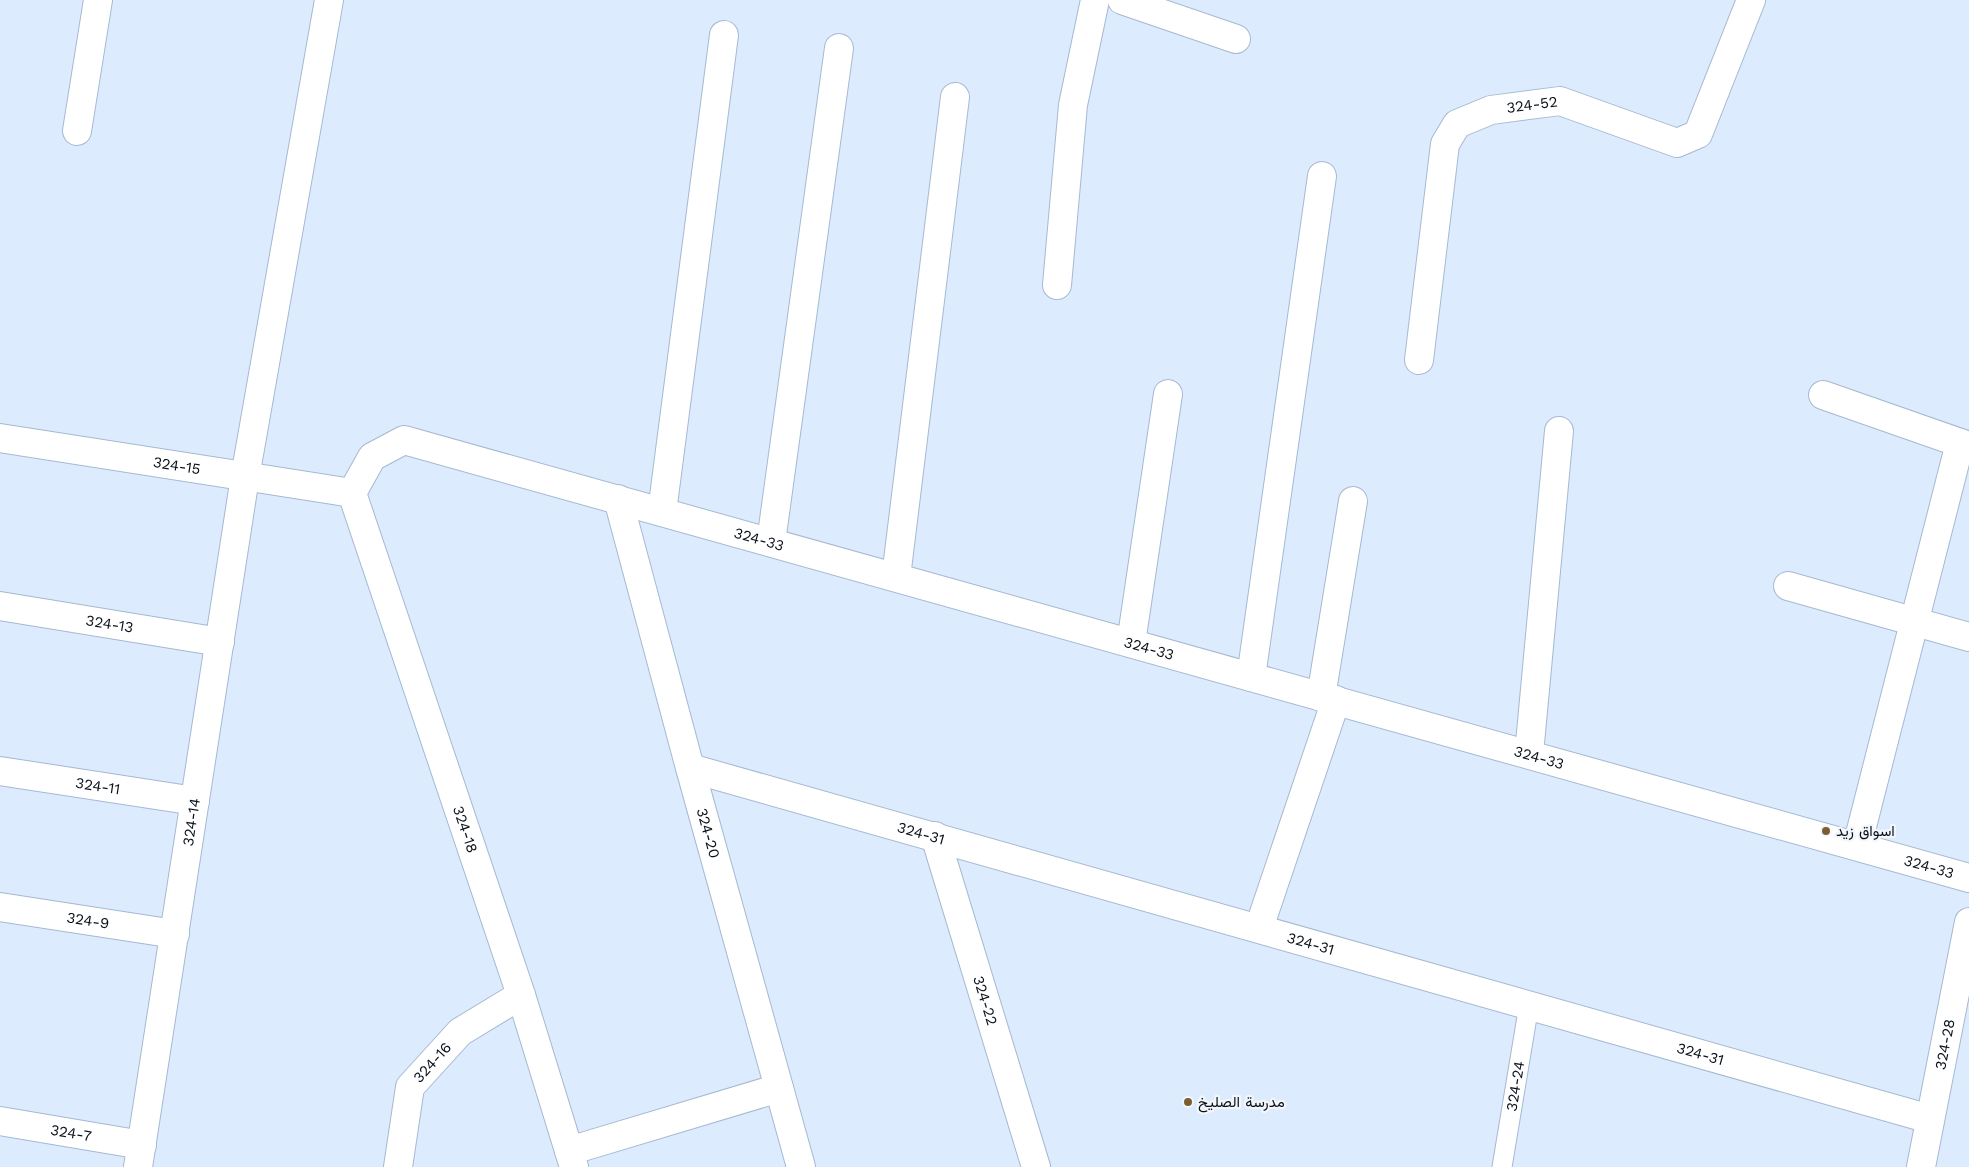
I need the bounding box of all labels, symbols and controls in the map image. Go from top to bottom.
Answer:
street label: 324-52 [1505,92,1559,117]
street label: 324-15 [152,453,202,478]
street label: 324-33 [732,524,786,555]
street label: 324-13 [84,611,135,637]
street label: 324-33 [1122,633,1176,664]
street label: 324-33 [1512,742,1566,773]
street label: 324-11 [74,774,121,798]
street label: 324-14 [179,797,204,847]
street label: 324-18 [449,804,482,855]
street label: 324-20 [693,806,724,860]
street label: 324-31 [895,818,947,849]
place label: اسواق زيد [1836,822,1895,840]
marker: اسواق زيد [1820,825,1832,837]
street label: 324-33 [1902,851,1956,882]
street label: 324-9 [65,908,111,933]
street label: 324-31 [1285,928,1336,959]
street label: 324-22 [969,974,1001,1027]
street label: 324-28 [1931,1017,1959,1071]
street label: 324-16 [409,1039,455,1086]
street label: 324-31 [1675,1039,1726,1069]
street label: 324-24 [1502,1060,1529,1113]
place label: مدرسة الصليخ [1198,1093,1285,1113]
marker: مدرسة الصليخ [1182,1096,1194,1108]
street label: 324-7 [49,1121,93,1145]

